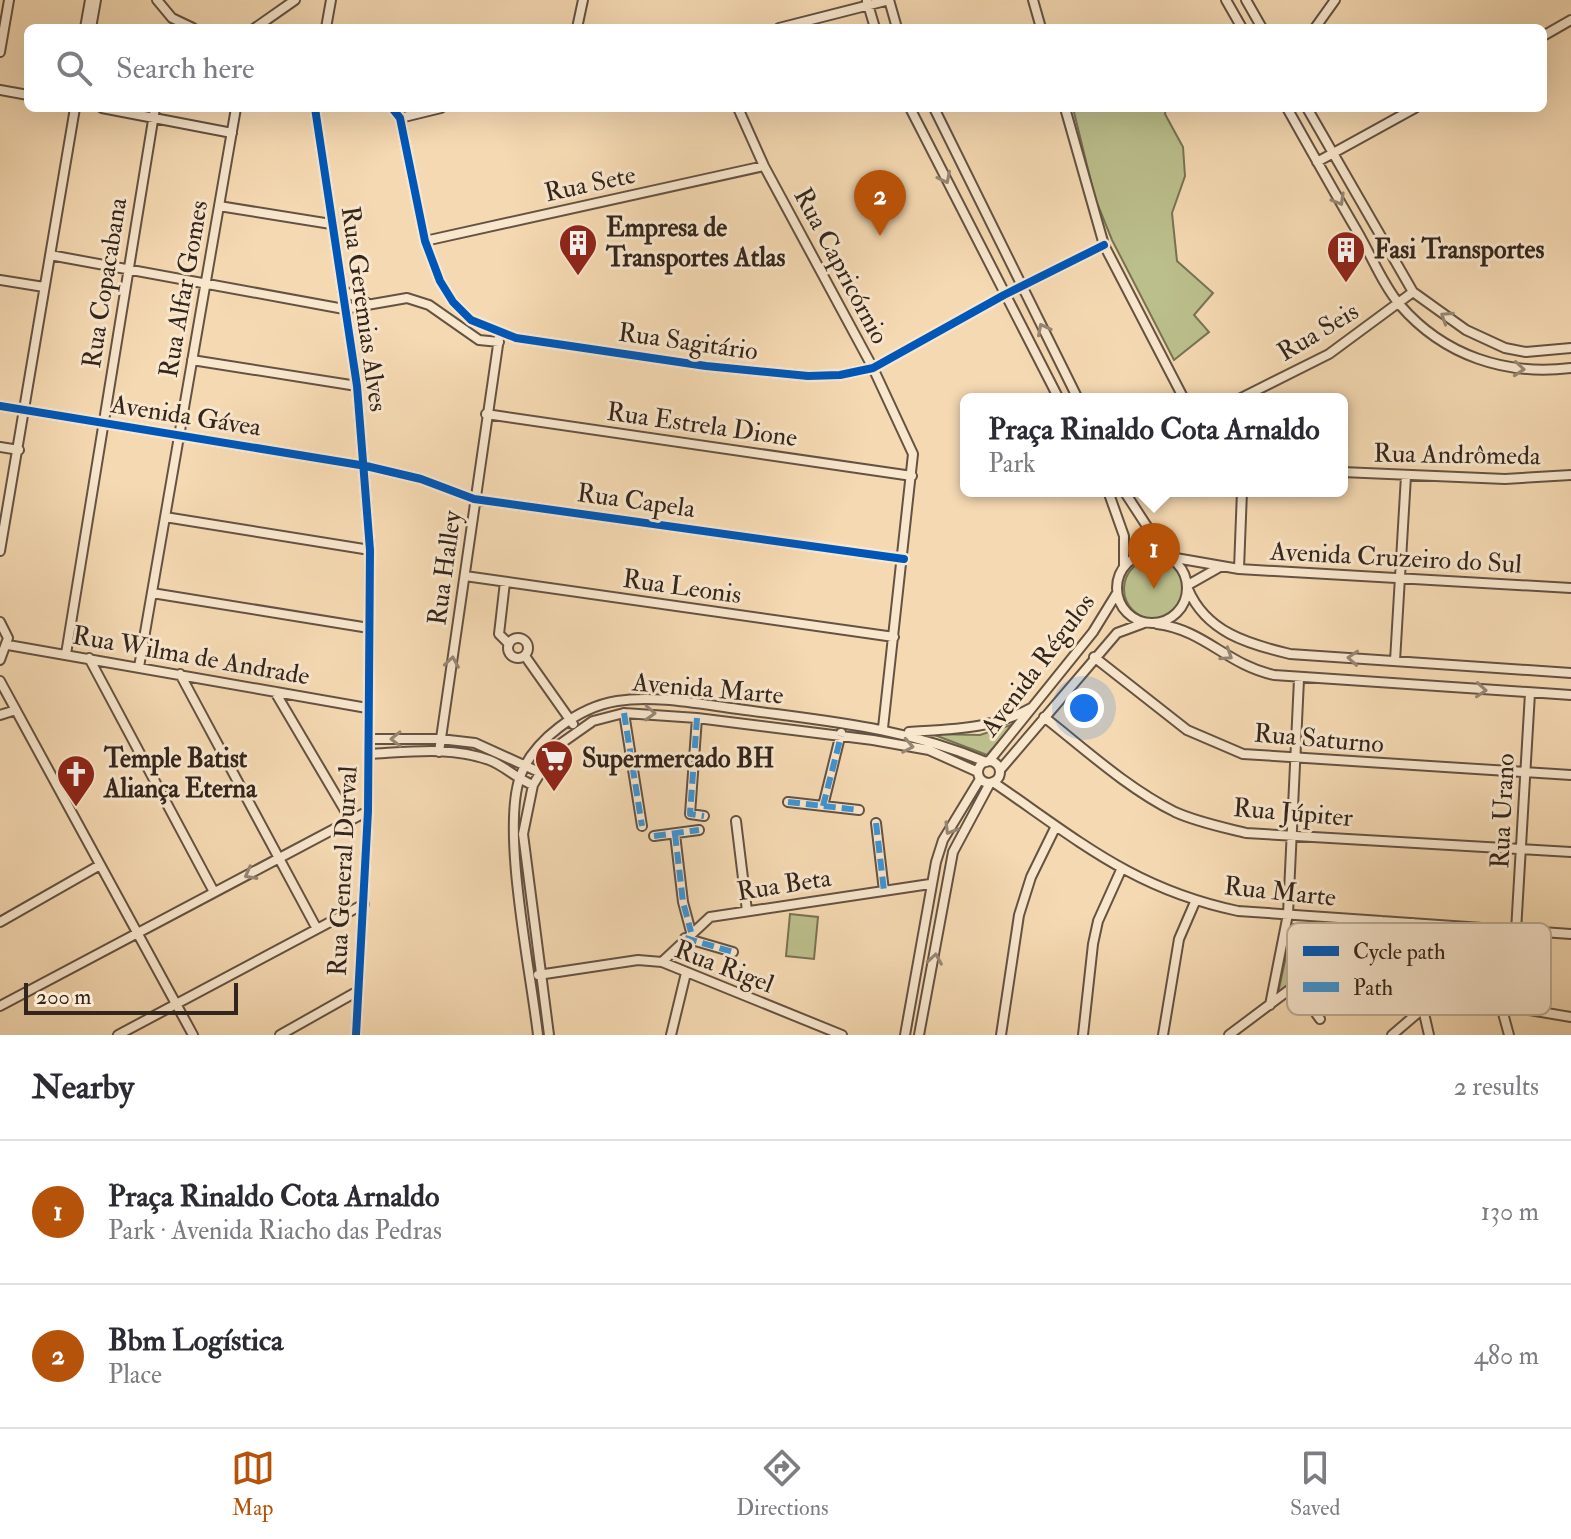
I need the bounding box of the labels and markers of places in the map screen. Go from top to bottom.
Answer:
pin: 2 [854,170,906,236]
place label: Empresa de Transportes Atlas [605,212,786,275]
building icon: Empresa de Transportes Atlas [557,222,599,277]
building icon: Fasi Transportes [1325,229,1367,284]
place label: Fasi Transportes [1374,234,1544,267]
pin: 1 [1128,523,1180,589]
supermarket icon: Supermercado BH [533,738,575,793]
place label: Temple Batist Aliança Eterna [103,743,258,805]
place label: Supermercado BH [582,743,774,776]
church icon: Temple Batist Aliança Eterna [55,753,97,808]

